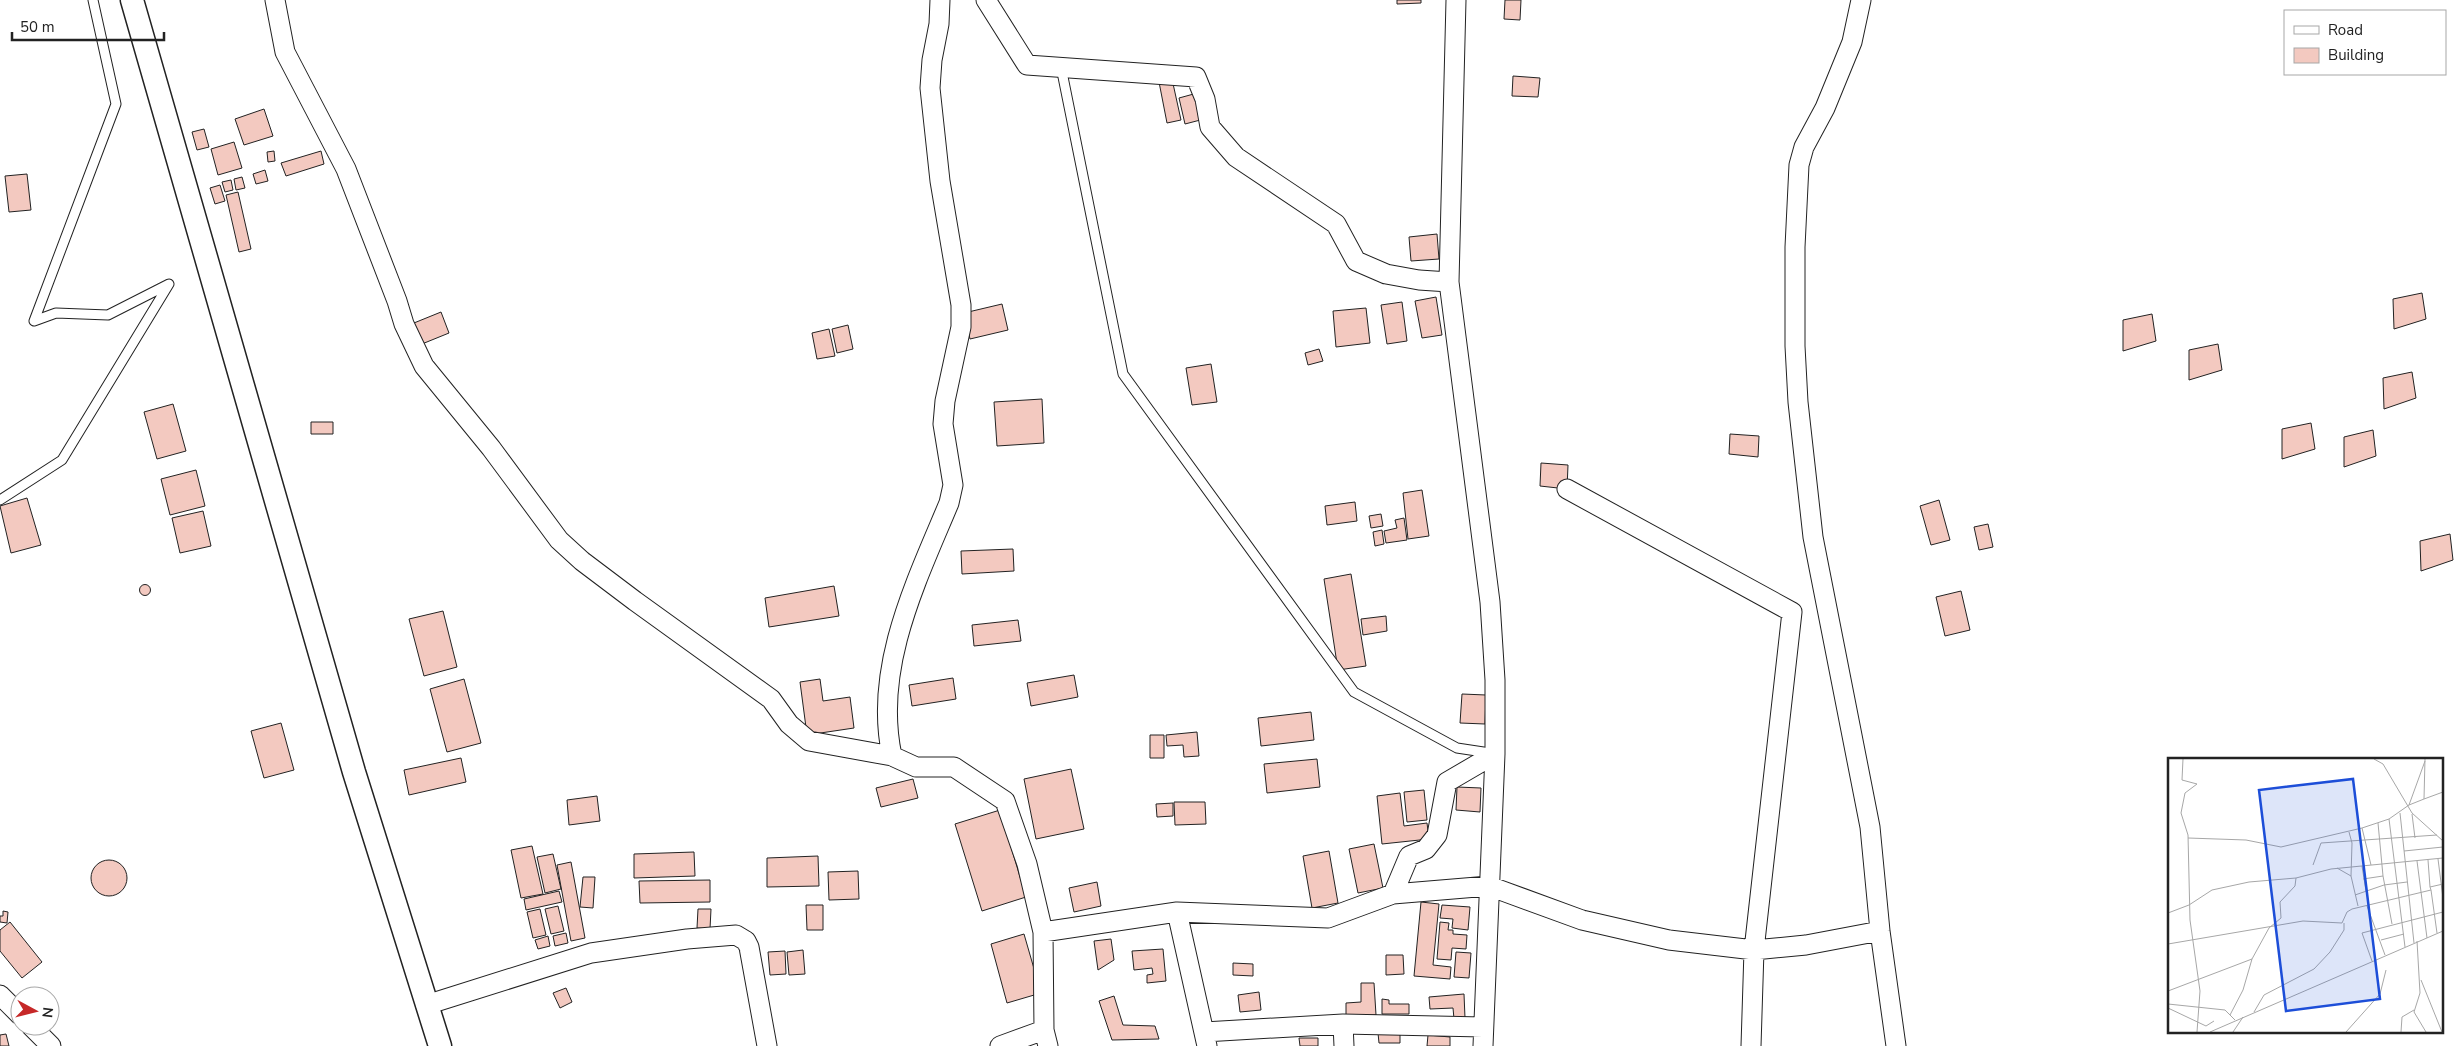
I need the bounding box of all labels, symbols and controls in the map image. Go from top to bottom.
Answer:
scale bar [12,10,165,42]
legend [2284,10,2446,75]
text: 50 m [20,17,55,37]
text: Road [2328,20,2363,40]
text: Building [2328,45,2384,65]
inset map [2168,758,2444,1034]
north arrow [10,986,60,1036]
text: N [37,1006,57,1019]

